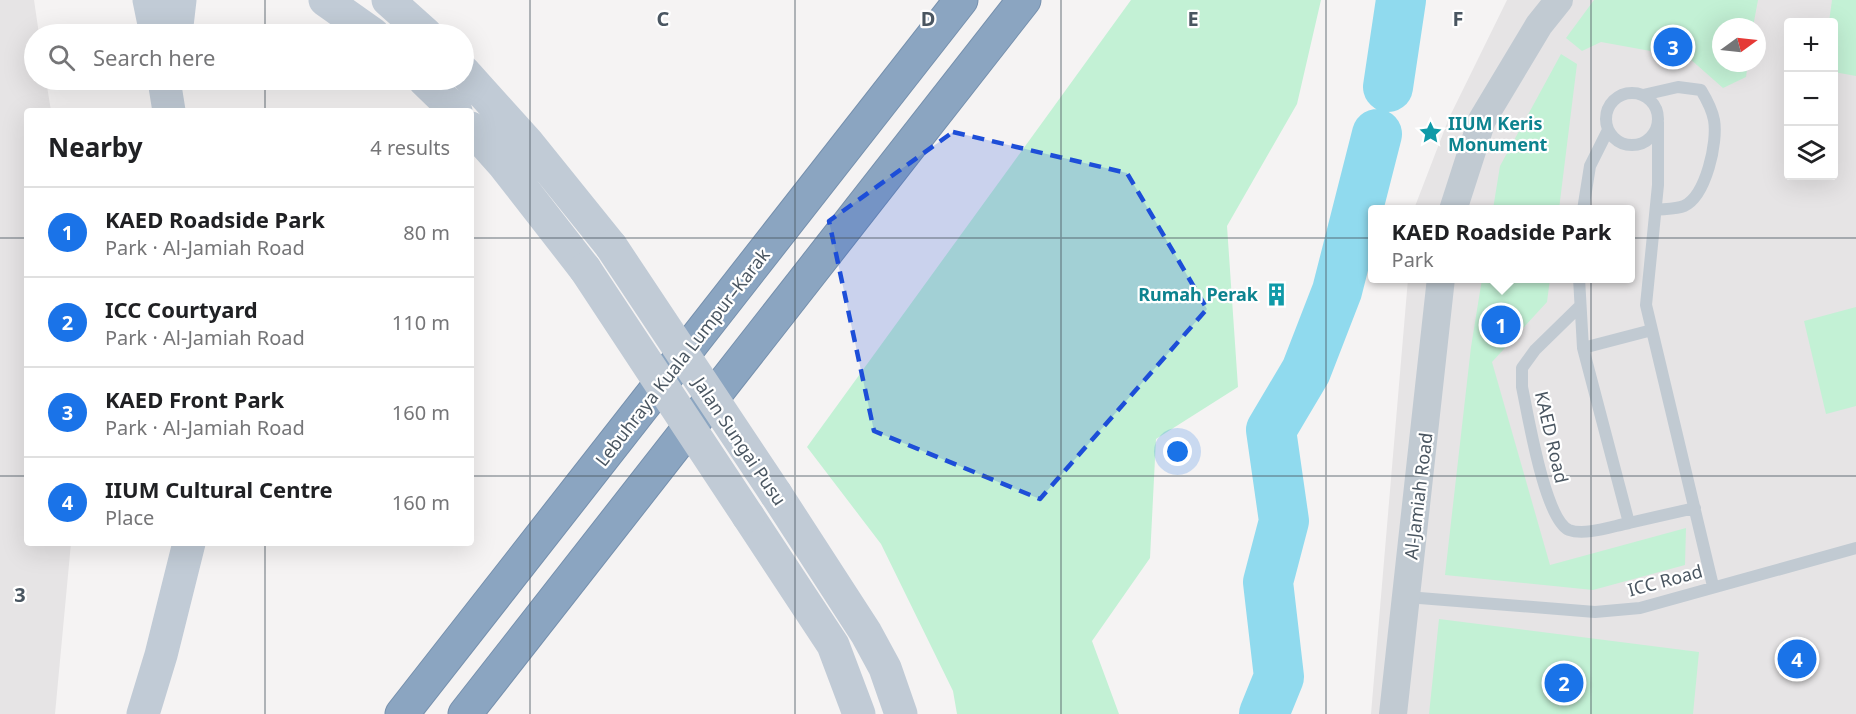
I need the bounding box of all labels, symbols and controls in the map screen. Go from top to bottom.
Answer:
text: C [657,5,670,32]
text: D [921,5,935,32]
text: E [1187,5,1199,32]
text: F [1453,5,1463,32]
north arrow [1712,18,1766,72]
map controls [1784,18,1838,180]
button: + [1784,18,1838,72]
search box [24,24,474,90]
pin: 3 [1654,24,1692,70]
icon: search [45,41,78,74]
text: Search here [93,42,215,72]
button: − [1784,72,1838,126]
place label: IIUM Keris Monument [1448,111,1548,156]
place icon: IIUM Keris Monument [1417,120,1443,146]
button: layers [1784,126,1838,180]
text: Nearby [48,129,143,165]
text: 4 results [370,134,450,161]
text: KAED Roadside Park [105,204,325,234]
popup [1368,205,1635,283]
text: KAED Roadside Park [1392,216,1611,246]
text: 1 [62,219,73,246]
text: 80 m [403,219,450,246]
text: Park · Al-Jamiah Road [105,234,305,261]
street label: Lebuhraya Kuala Lumpur–Karak [589,243,775,471]
text: Park [1392,246,1434,273]
building icon: Rumah Perak [1263,281,1289,307]
place label: Rumah Perak [1138,282,1259,306]
text: ICC Courtyard [105,294,258,324]
pin: 1 [1482,302,1520,348]
text: 2 [62,309,73,336]
text: 110 m [392,309,450,336]
text: Park · Al-Jamiah Road [105,324,305,351]
street label: Jalan Sungai Pusu [687,370,792,510]
text: KAED Front Park [105,384,284,414]
street label: KAED Road [1530,389,1574,485]
text: 3 [62,399,73,426]
text: 160 m [392,399,450,426]
text: Park · Al-Jamiah Road [105,414,305,441]
street label: Al-Jamiah Road [1398,431,1438,561]
your location [1163,437,1192,466]
text: IIUM Cultural Centre [105,474,333,504]
text: 4 [62,489,73,516]
text: 160 m [392,489,450,516]
text: Place [105,504,154,531]
street label: ICC Road [1625,559,1705,601]
text: 3 [14,581,26,608]
pin: 4 [1778,636,1816,682]
pin: 2 [1544,660,1584,706]

